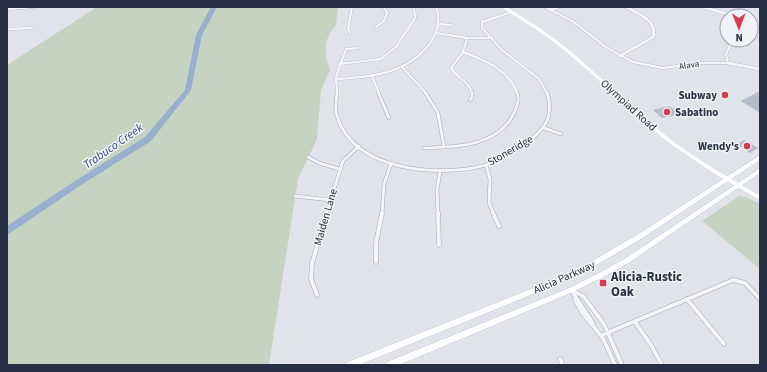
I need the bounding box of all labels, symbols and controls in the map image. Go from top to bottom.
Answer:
north arrow [719,8,759,48]
text: N [735,30,743,45]
street label: Alava [678,57,700,74]
street label: Olympiad Road [597,76,660,135]
place label: Subway [678,88,717,103]
marker: Subway [720,90,730,100]
place label: Sabatino [675,105,718,120]
marker: Sabatino [662,107,672,117]
water label: Trabuco Creek [80,119,147,173]
street label: Stoneridge [485,131,536,169]
place label: Wendy's [698,139,739,154]
marker: Wendy's [742,141,752,151]
street label: Maiden Lane [310,186,341,247]
street label: Alicia Parkway [531,257,597,298]
place label: Alicia-Rustic Oak [610,268,682,301]
marker: Alicia-Rustic Oak [598,278,608,288]

